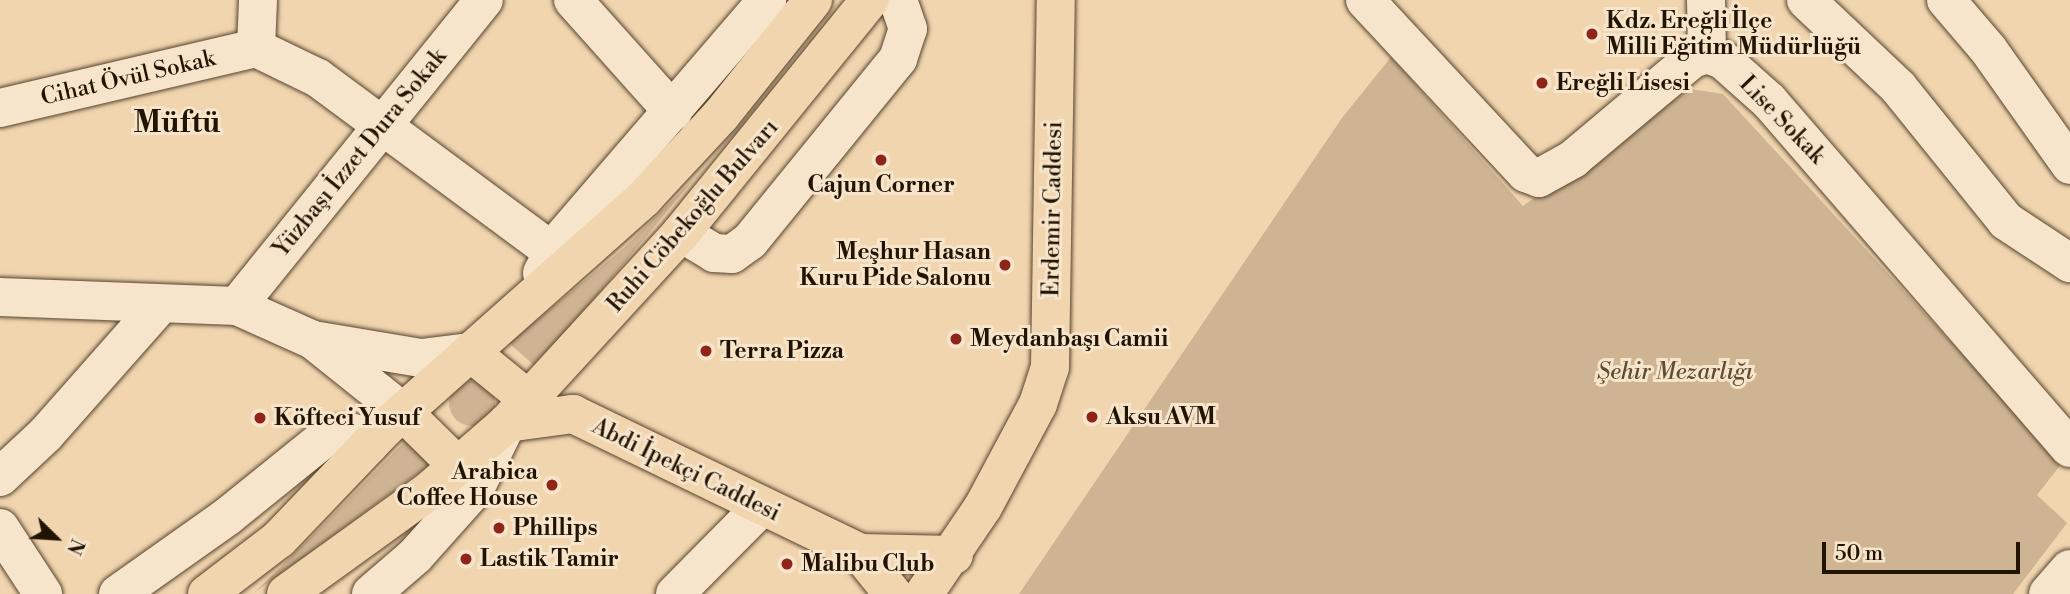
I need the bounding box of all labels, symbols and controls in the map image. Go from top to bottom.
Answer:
place label: Kdz. Ereğli İlçe Milli Eğitim Müdürlüğü [1606,7,1861,61]
marker: Kdz. Ereğli İlçe Milli Eğitim Müdürlüğü [1584,26,1600,42]
street label: Yüzbaşı İzzet Dura Sokak [267,43,453,263]
street label: Cihat Övül Sokak [38,45,218,111]
place label: Ereğli Lisesi [1556,69,1690,97]
street label: Lise Sokak [1733,70,1831,170]
marker: Ereğli Lisesi [1534,75,1550,91]
district label: Müftü [134,105,220,141]
street label: Ruhi Cöbekoğlu Bulvarı [602,114,784,318]
street label: Erdemir Caddesi [1038,121,1068,297]
marker: Cajun Corner [873,152,889,168]
place label: Cajun Corner [807,171,955,199]
place label: Meşhur Hasan Kuru Pide Salonu [799,238,991,292]
marker: Meşhur Hasan Kuru Pide Salonu [997,257,1013,273]
place label: Meydanbaşı Camii [970,325,1168,353]
marker: Meydanbaşı Camii [948,331,964,347]
place label: Terra Pizza [720,337,844,365]
marker: Terra Pizza [698,343,714,359]
park label: Şehir Mezarlığı [1597,358,1753,386]
place label: Aksu AVM [1106,403,1216,431]
place label: Köfteci Yusuf [274,404,420,432]
marker: Aksu AVM [1084,409,1100,425]
marker: Köfteci Yusuf [252,410,268,426]
street label: Abdi İpekçi Caddesi [587,412,785,528]
place label: Arabica Coffee House [396,458,538,512]
marker: Arabica Coffee House [544,477,560,493]
north arrow [21,503,91,573]
place label: Phillips [513,514,598,542]
marker: Phillips [491,520,507,536]
scale bar [1825,528,2023,572]
text: N [61,535,89,558]
text: 50 m [1835,541,1883,567]
place label: Lastik Tamir [480,545,619,573]
place label: Malibu Club [801,550,934,578]
marker: Lastik Tamir [458,551,474,567]
marker: Malibu Club [779,556,795,572]

